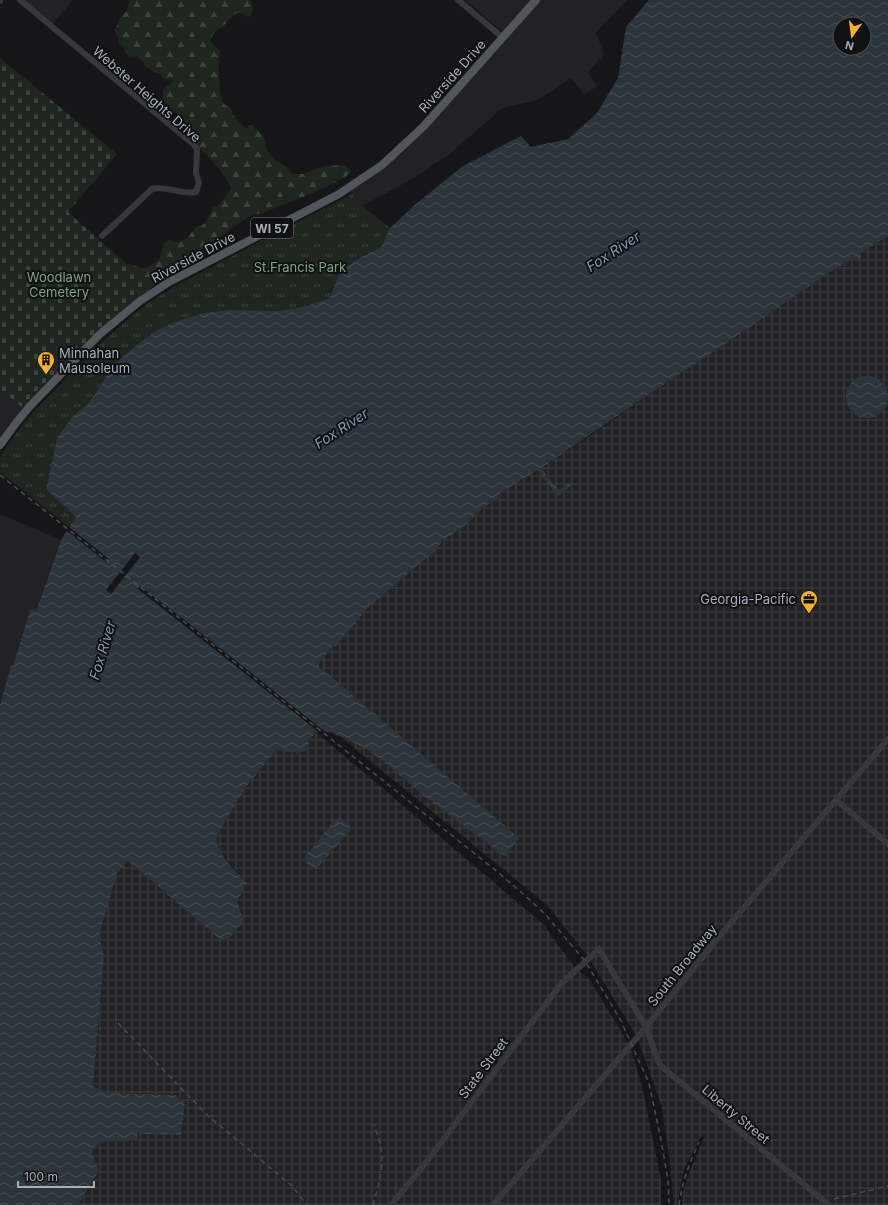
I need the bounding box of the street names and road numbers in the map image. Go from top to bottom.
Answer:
street label: Riverside Drive [415,36,489,116]
street label: Webster Heights Drive [90,43,204,145]
road number: WI 57 [251,218,293,238]
street label: Riverside Drive [148,228,238,286]
street label: South Broadway [644,921,720,1009]
street label: State Street [455,1034,511,1102]
street label: Liberty Street [699,1081,773,1147]

